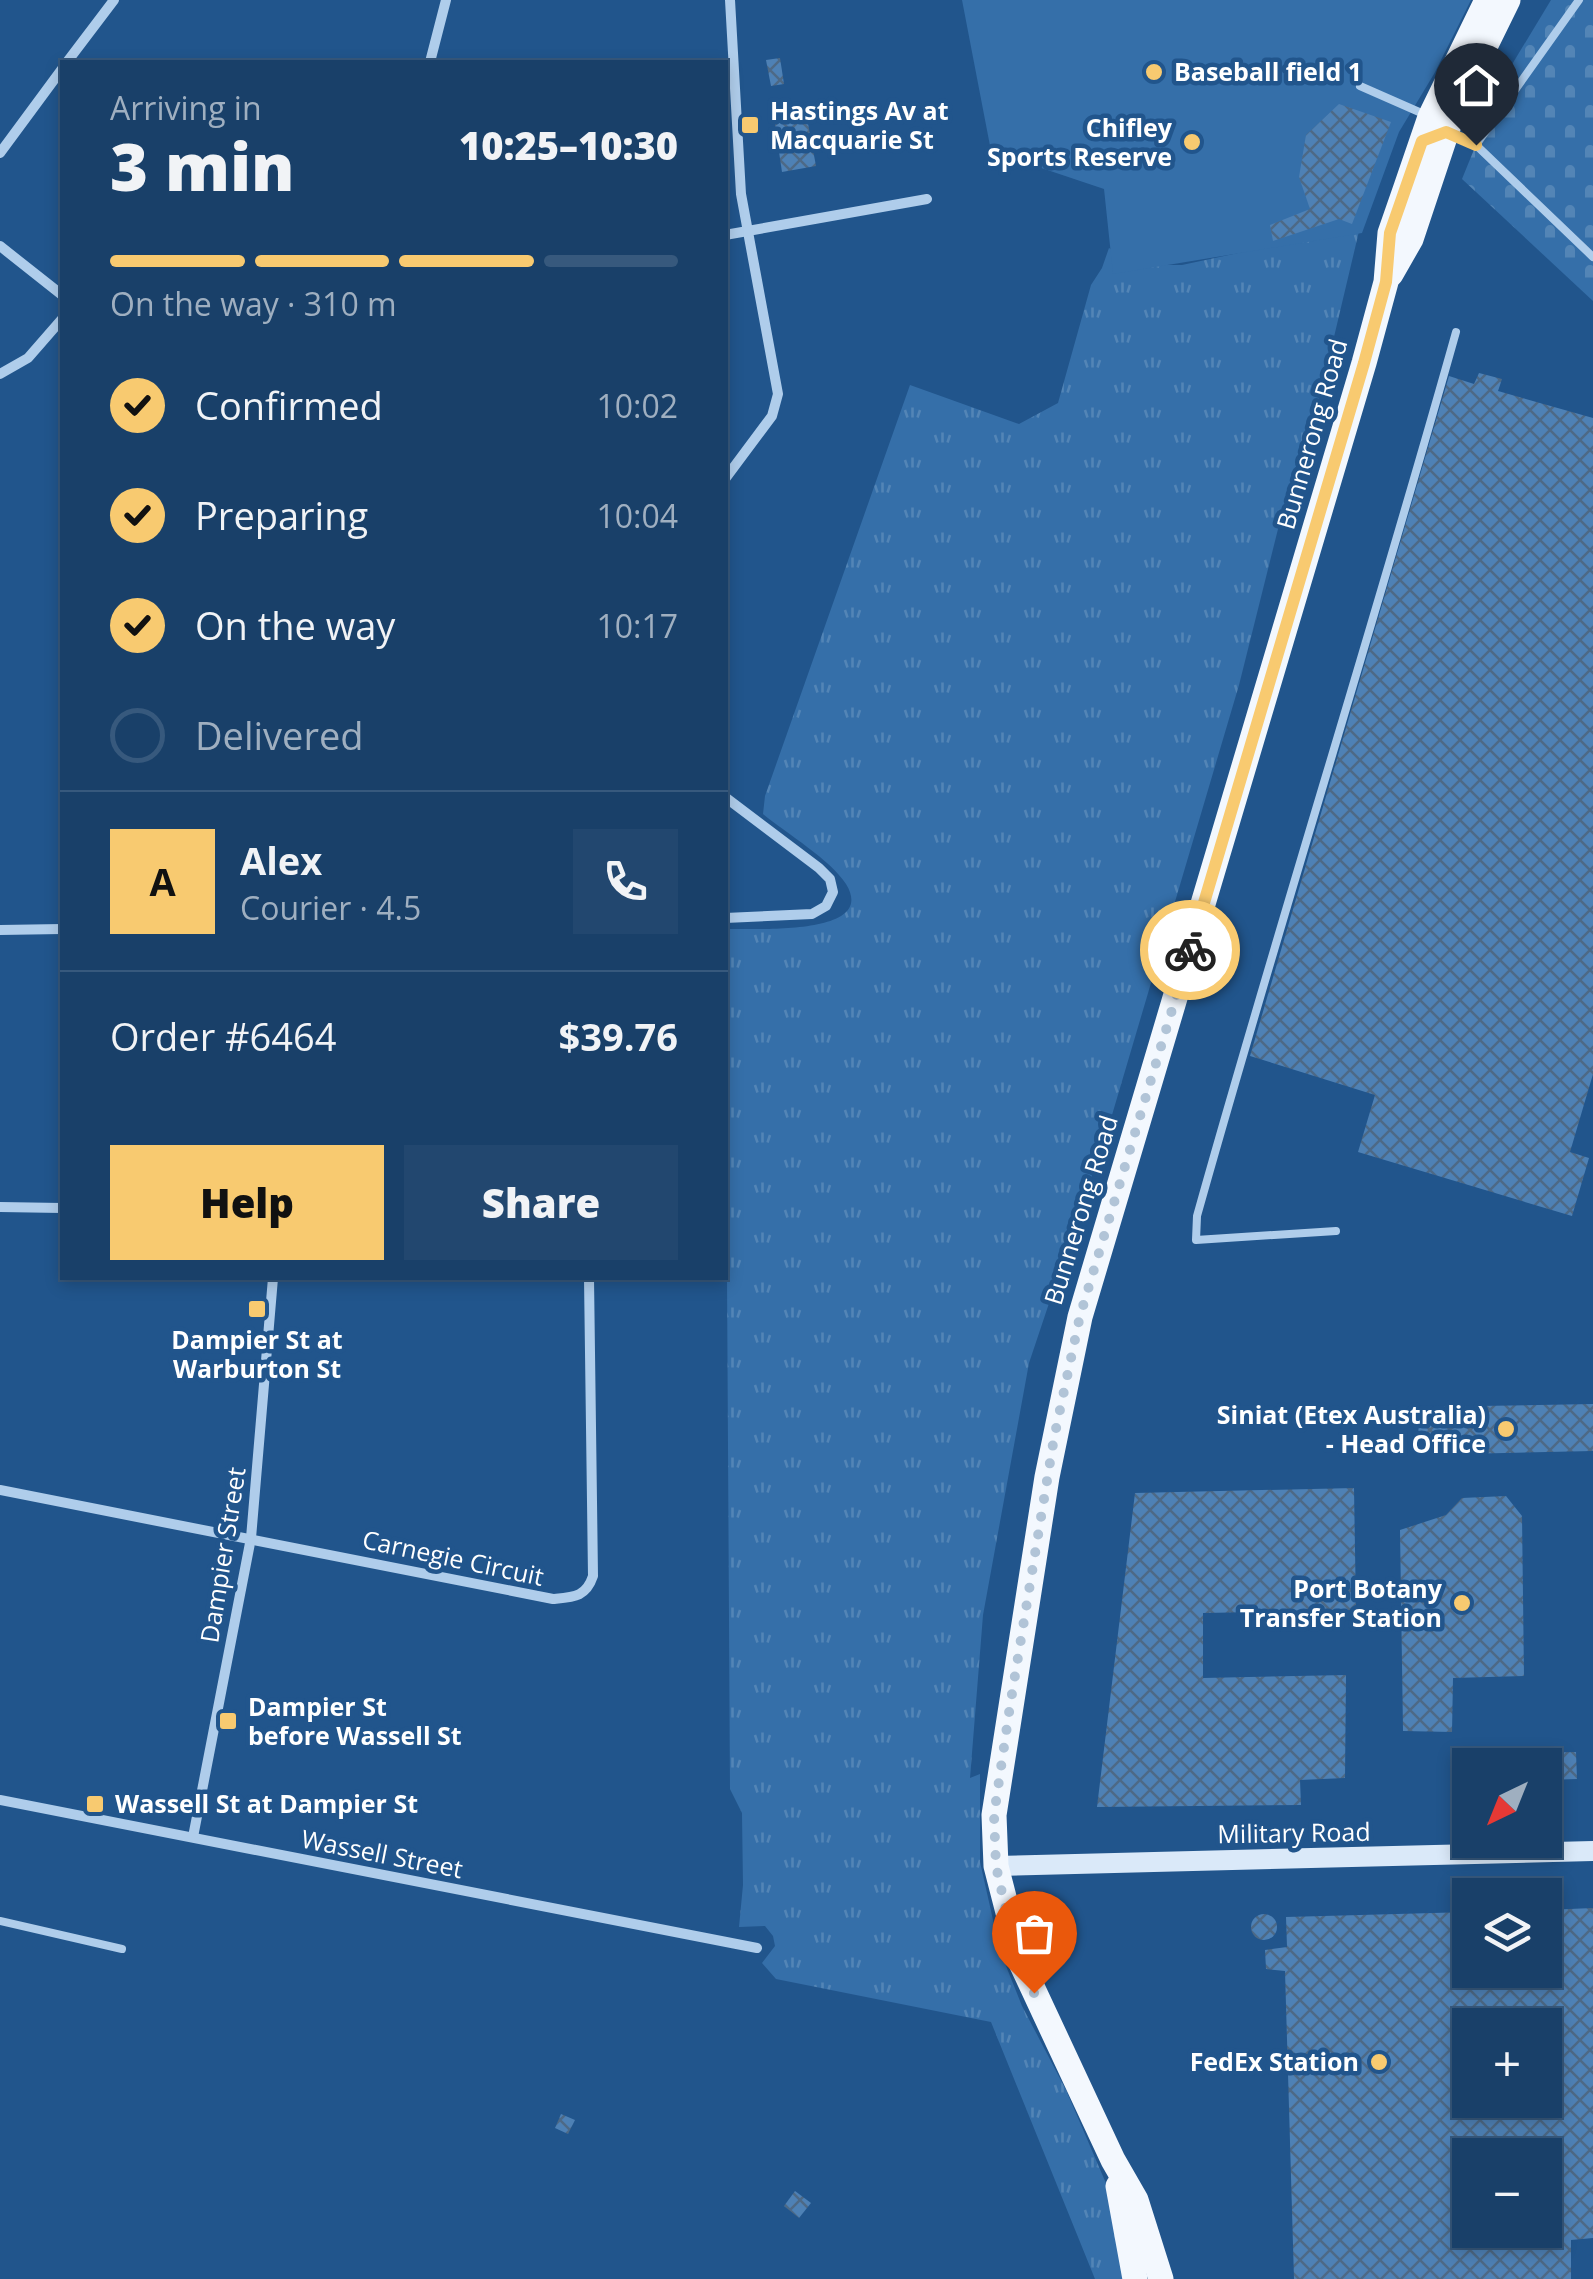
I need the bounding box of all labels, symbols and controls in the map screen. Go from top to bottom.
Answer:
pin [1434,43,1519,146]
place label: Baseball field 1 [1174,54,1362,88]
icon: home [1449,58,1504,113]
marker: Baseball field 1 [1143,61,1165,83]
text: Arriving in [110,86,262,129]
place label: Hastings Av at Macquarie St [770,93,949,156]
place label: Chifley Sports Reserve [987,110,1173,173]
marker: Hastings Av at Macquarie St [739,114,761,136]
text: 10:25–10:30 [459,119,678,171]
text: 3 min [110,122,295,210]
marker: Chifley Sports Reserve [1181,131,1203,153]
text: On the way · 310 m [110,282,397,325]
street label: Bunnerong Road [1268,335,1354,533]
icon: check [110,378,165,433]
text: Confirmed [195,379,383,431]
text: 10:02 [596,384,678,427]
icon: check [110,488,165,543]
text: Preparing [195,489,368,541]
text: 10:04 [596,494,678,537]
icon: check [110,598,165,653]
text: On the way [195,599,395,651]
text: 10:17 [596,604,678,647]
text: Delivered [195,709,364,761]
button: phone [573,829,678,934]
text: Alex [240,834,322,886]
text: A [149,855,176,907]
text: Courier · 4.5 [240,886,421,929]
courier [1140,900,1240,1000]
icon: bike [1163,923,1218,978]
text: Order #6464 [110,1010,337,1062]
text: $39.76 [559,1010,678,1062]
street label: Bunnerong Road [1035,1111,1125,1309]
button: Help [110,1145,384,1260]
button: Share [404,1145,678,1260]
marker: Dampier St at Warburton St [246,1298,268,1320]
place label: Dampier St at Warburton St [171,1322,343,1385]
place label: Siniat (Etex Australia) - Head Office [1217,1397,1486,1460]
marker: Siniat (Etex Australia) - Head Office [1495,1418,1517,1440]
street label: Dampier Street [191,1465,253,1645]
street label: Carnegie Circuit [359,1521,547,1593]
place label: Port Botany Transfer Station [1240,1571,1443,1634]
marker: Port Botany Transfer Station [1451,1592,1473,1614]
place label: Dampier St before Wassell St [248,1689,462,1752]
marker: Dampier St before Wassell St [217,1710,239,1732]
north arrow [1452,1748,1562,1858]
map controls [1452,1748,1562,2248]
place label: Wassell St at Dampier St [115,1786,418,1820]
marker: Wassell St at Dampier St [84,1793,106,1815]
street label: Military Road [1217,1814,1371,1850]
street label: Wassell Street [299,1821,466,1885]
button: layers [1452,1878,1562,1988]
pin [992,1891,1077,1994]
icon: bag [1007,1906,1062,1961]
button: + [1452,2008,1562,2118]
place label: FedEx Station [1190,2044,1359,2078]
marker: FedEx Station [1368,2051,1390,2073]
button: − [1452,2138,1562,2248]

